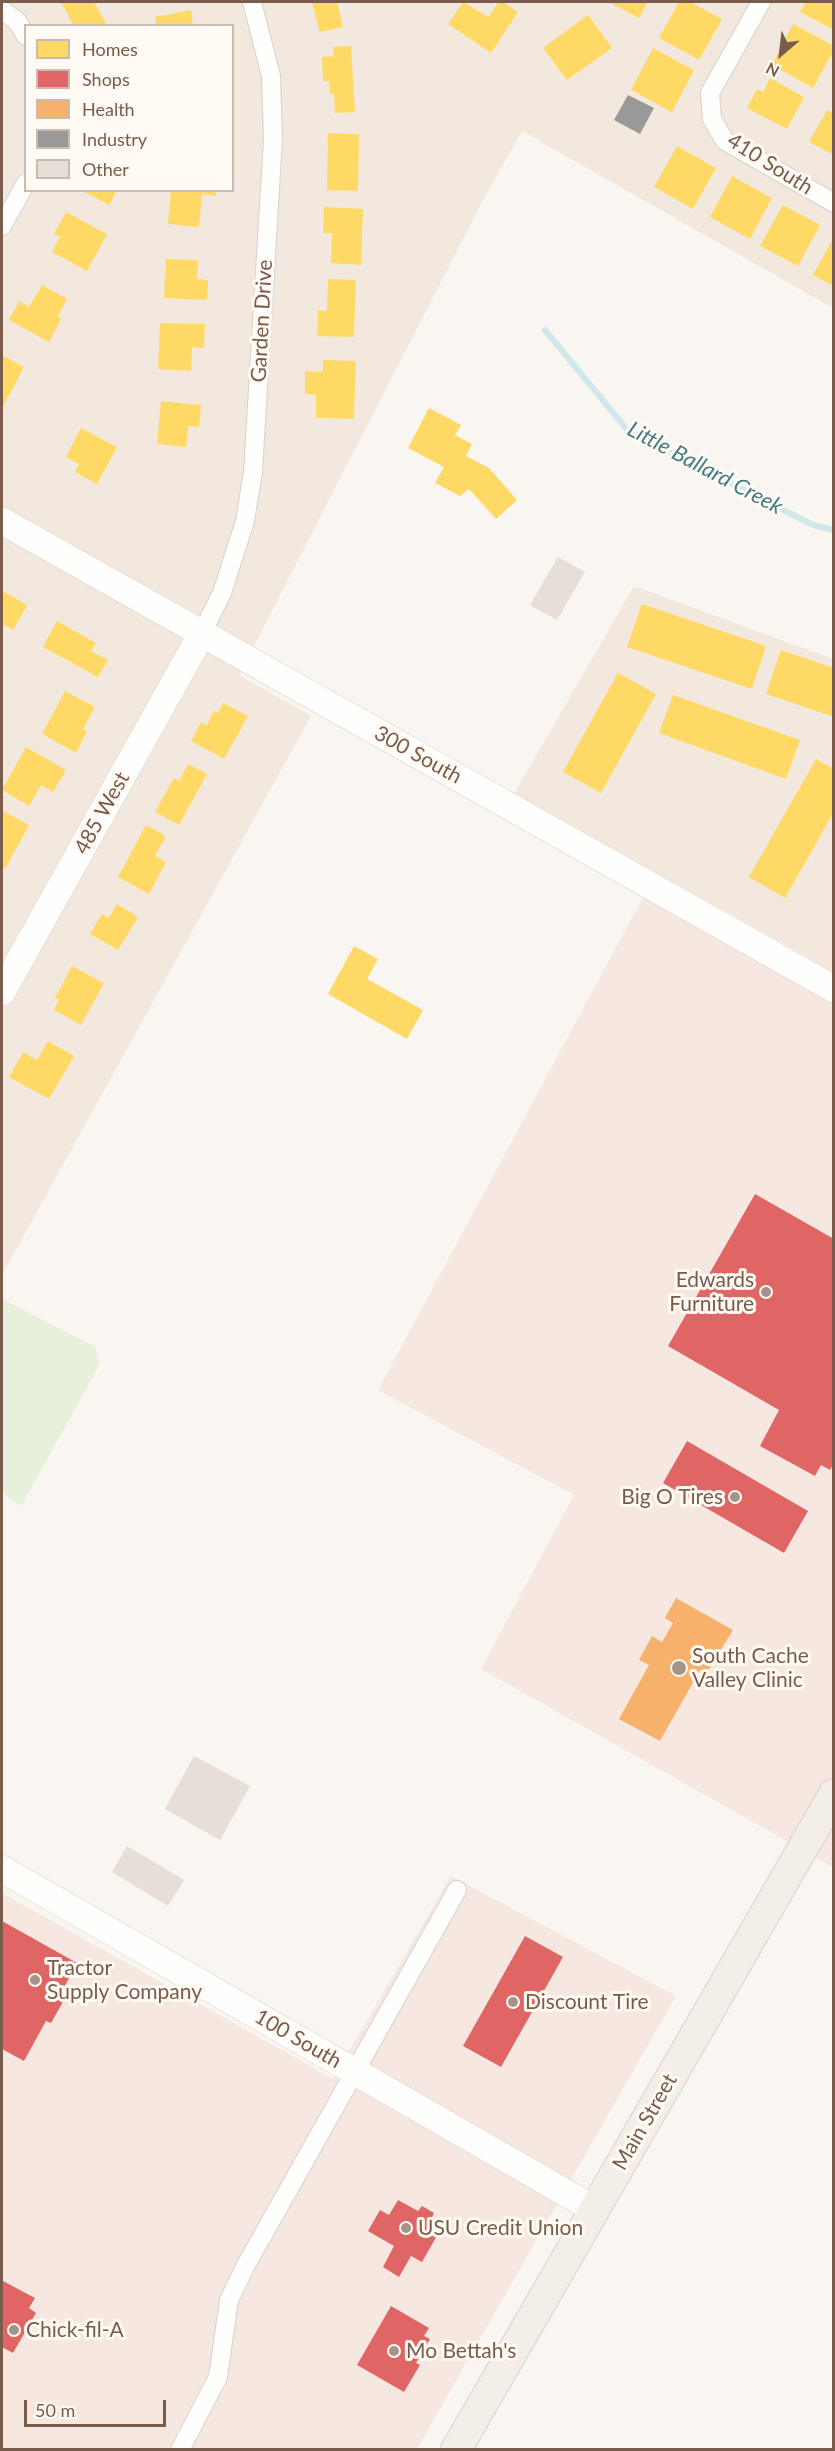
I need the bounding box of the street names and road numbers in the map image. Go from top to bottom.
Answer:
street label: 410 South [723,128,817,200]
street label: Garden Drive [246,259,278,383]
street label: 300 South [370,721,466,789]
street label: 485 West [69,767,135,859]
street label: 100 South [250,2004,346,2074]
street label: Main Street [607,2069,683,2175]

